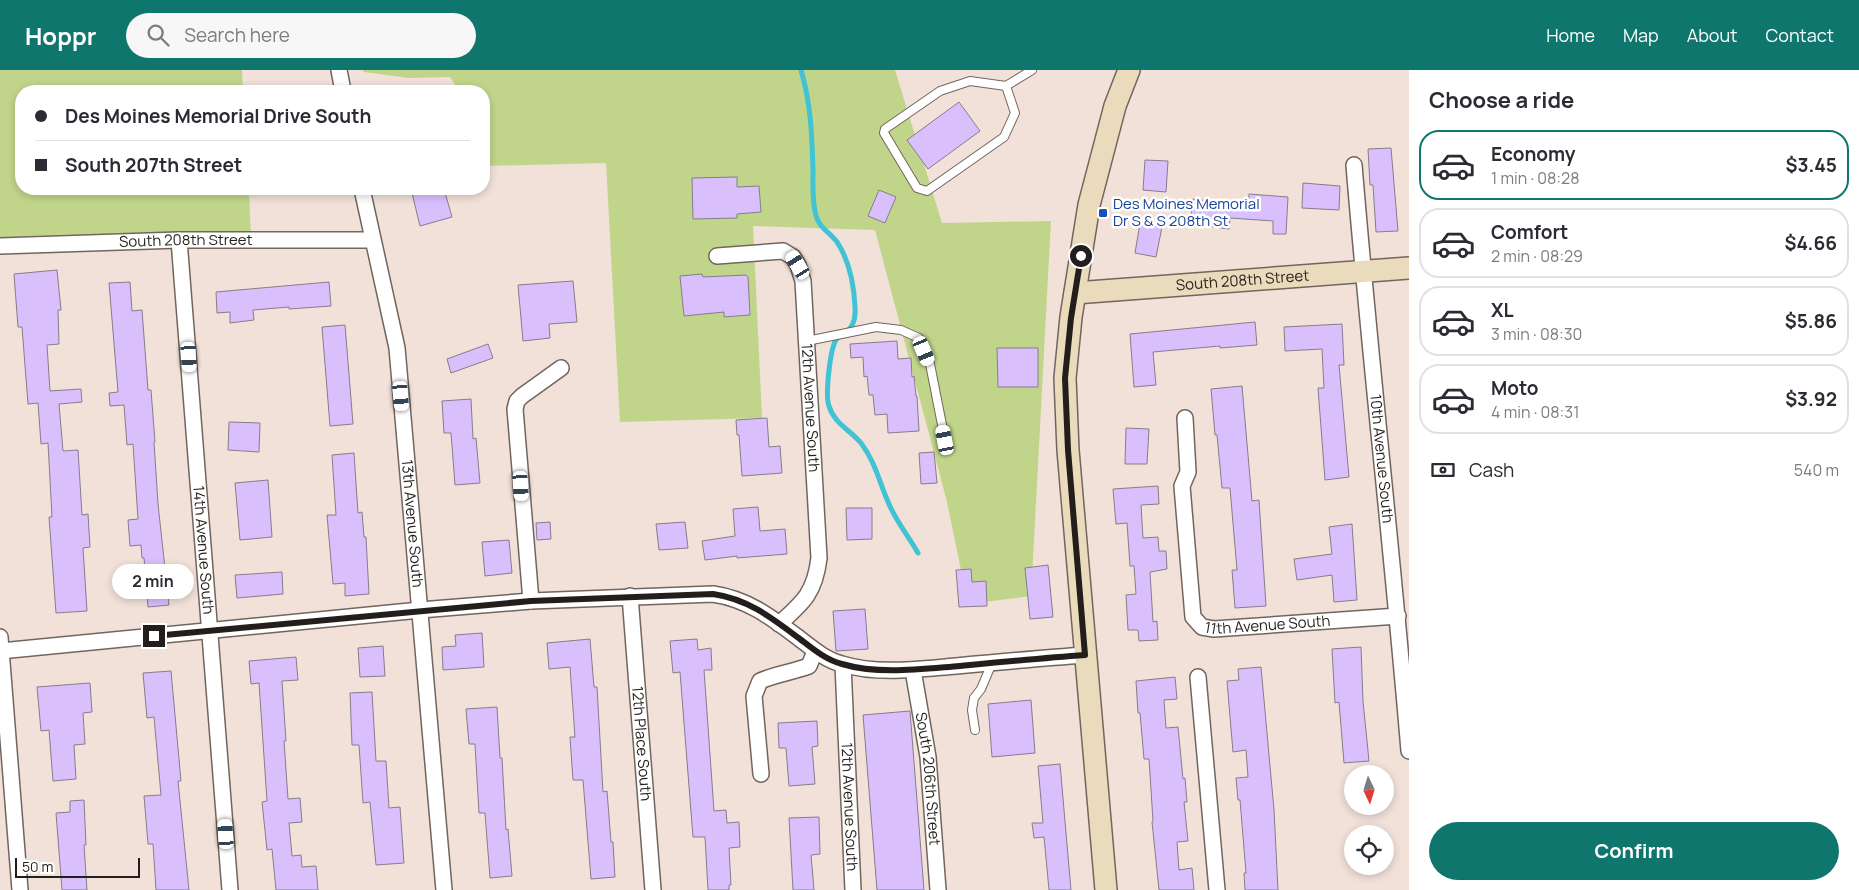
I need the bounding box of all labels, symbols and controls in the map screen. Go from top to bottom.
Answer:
search box [126,13,476,58]
text: Hoppr [25,19,96,52]
icon: search [144,21,172,49]
text: Search here [184,22,290,48]
text: Home [1546,23,1595,47]
text: Map [1623,23,1659,47]
text: About [1687,23,1737,47]
text: Contact [1765,23,1834,47]
text: Choose a ride [1429,85,1574,115]
text: Des Moines Memorial Drive South [65,103,371,129]
text: Economy [1491,141,1575,167]
icon: car [1431,143,1476,188]
text: South 207th Street [65,152,242,178]
text: $3.45 [1786,152,1837,178]
text: 1 min · 08:28 [1491,167,1580,189]
place label: Des Moines Memorial Dr S & S 208th St [1113,193,1260,231]
marker: Des Moines Memorial Dr S & S 208th St [1097,207,1109,219]
text: Comfort [1491,219,1568,245]
icon: car [1431,221,1476,266]
street label: South 208th Street [119,229,253,252]
text: $4.66 [1785,230,1837,256]
route start [1070,245,1092,267]
text: 2 min · 08:29 [1491,245,1583,267]
car [783,248,812,282]
street label: South 208th Street [1175,265,1310,295]
text: XL [1491,297,1514,323]
icon: car [1431,299,1476,344]
text: $5.86 [1785,308,1837,334]
text: 3 min · 08:30 [1491,323,1582,345]
car [911,334,936,368]
car [180,342,197,372]
street label: 12th Avenue South [797,343,825,473]
text: Moto [1491,375,1538,401]
icon: car [1431,377,1476,422]
car [392,380,409,412]
text: $3.92 [1785,386,1837,412]
street label: 10th Avenue South [1365,393,1399,524]
text: 4 min · 08:31 [1491,401,1579,423]
car [934,424,955,456]
icon: cash [1429,456,1457,484]
text: Cash [1469,457,1514,483]
street label: 13th Avenue South [397,459,429,588]
text: 540 m [1794,459,1839,481]
car [512,471,529,501]
street label: 14th Avenue South [188,485,219,615]
callout: 2 min [113,564,195,598]
text: 2 min [132,570,174,592]
street label: 11th Avenue South [1203,610,1331,639]
route end [143,625,165,647]
street label: 12th Place South [627,685,657,802]
street label: South 206th Street [910,710,946,846]
street label: 12th Avenue South [836,742,863,872]
north arrow [1344,765,1394,815]
map controls [1344,765,1394,875]
car [217,819,234,849]
button: Confirm [1429,822,1839,880]
button: locate [1344,825,1394,875]
scale bar [15,855,140,878]
text: 50 m [22,857,53,876]

